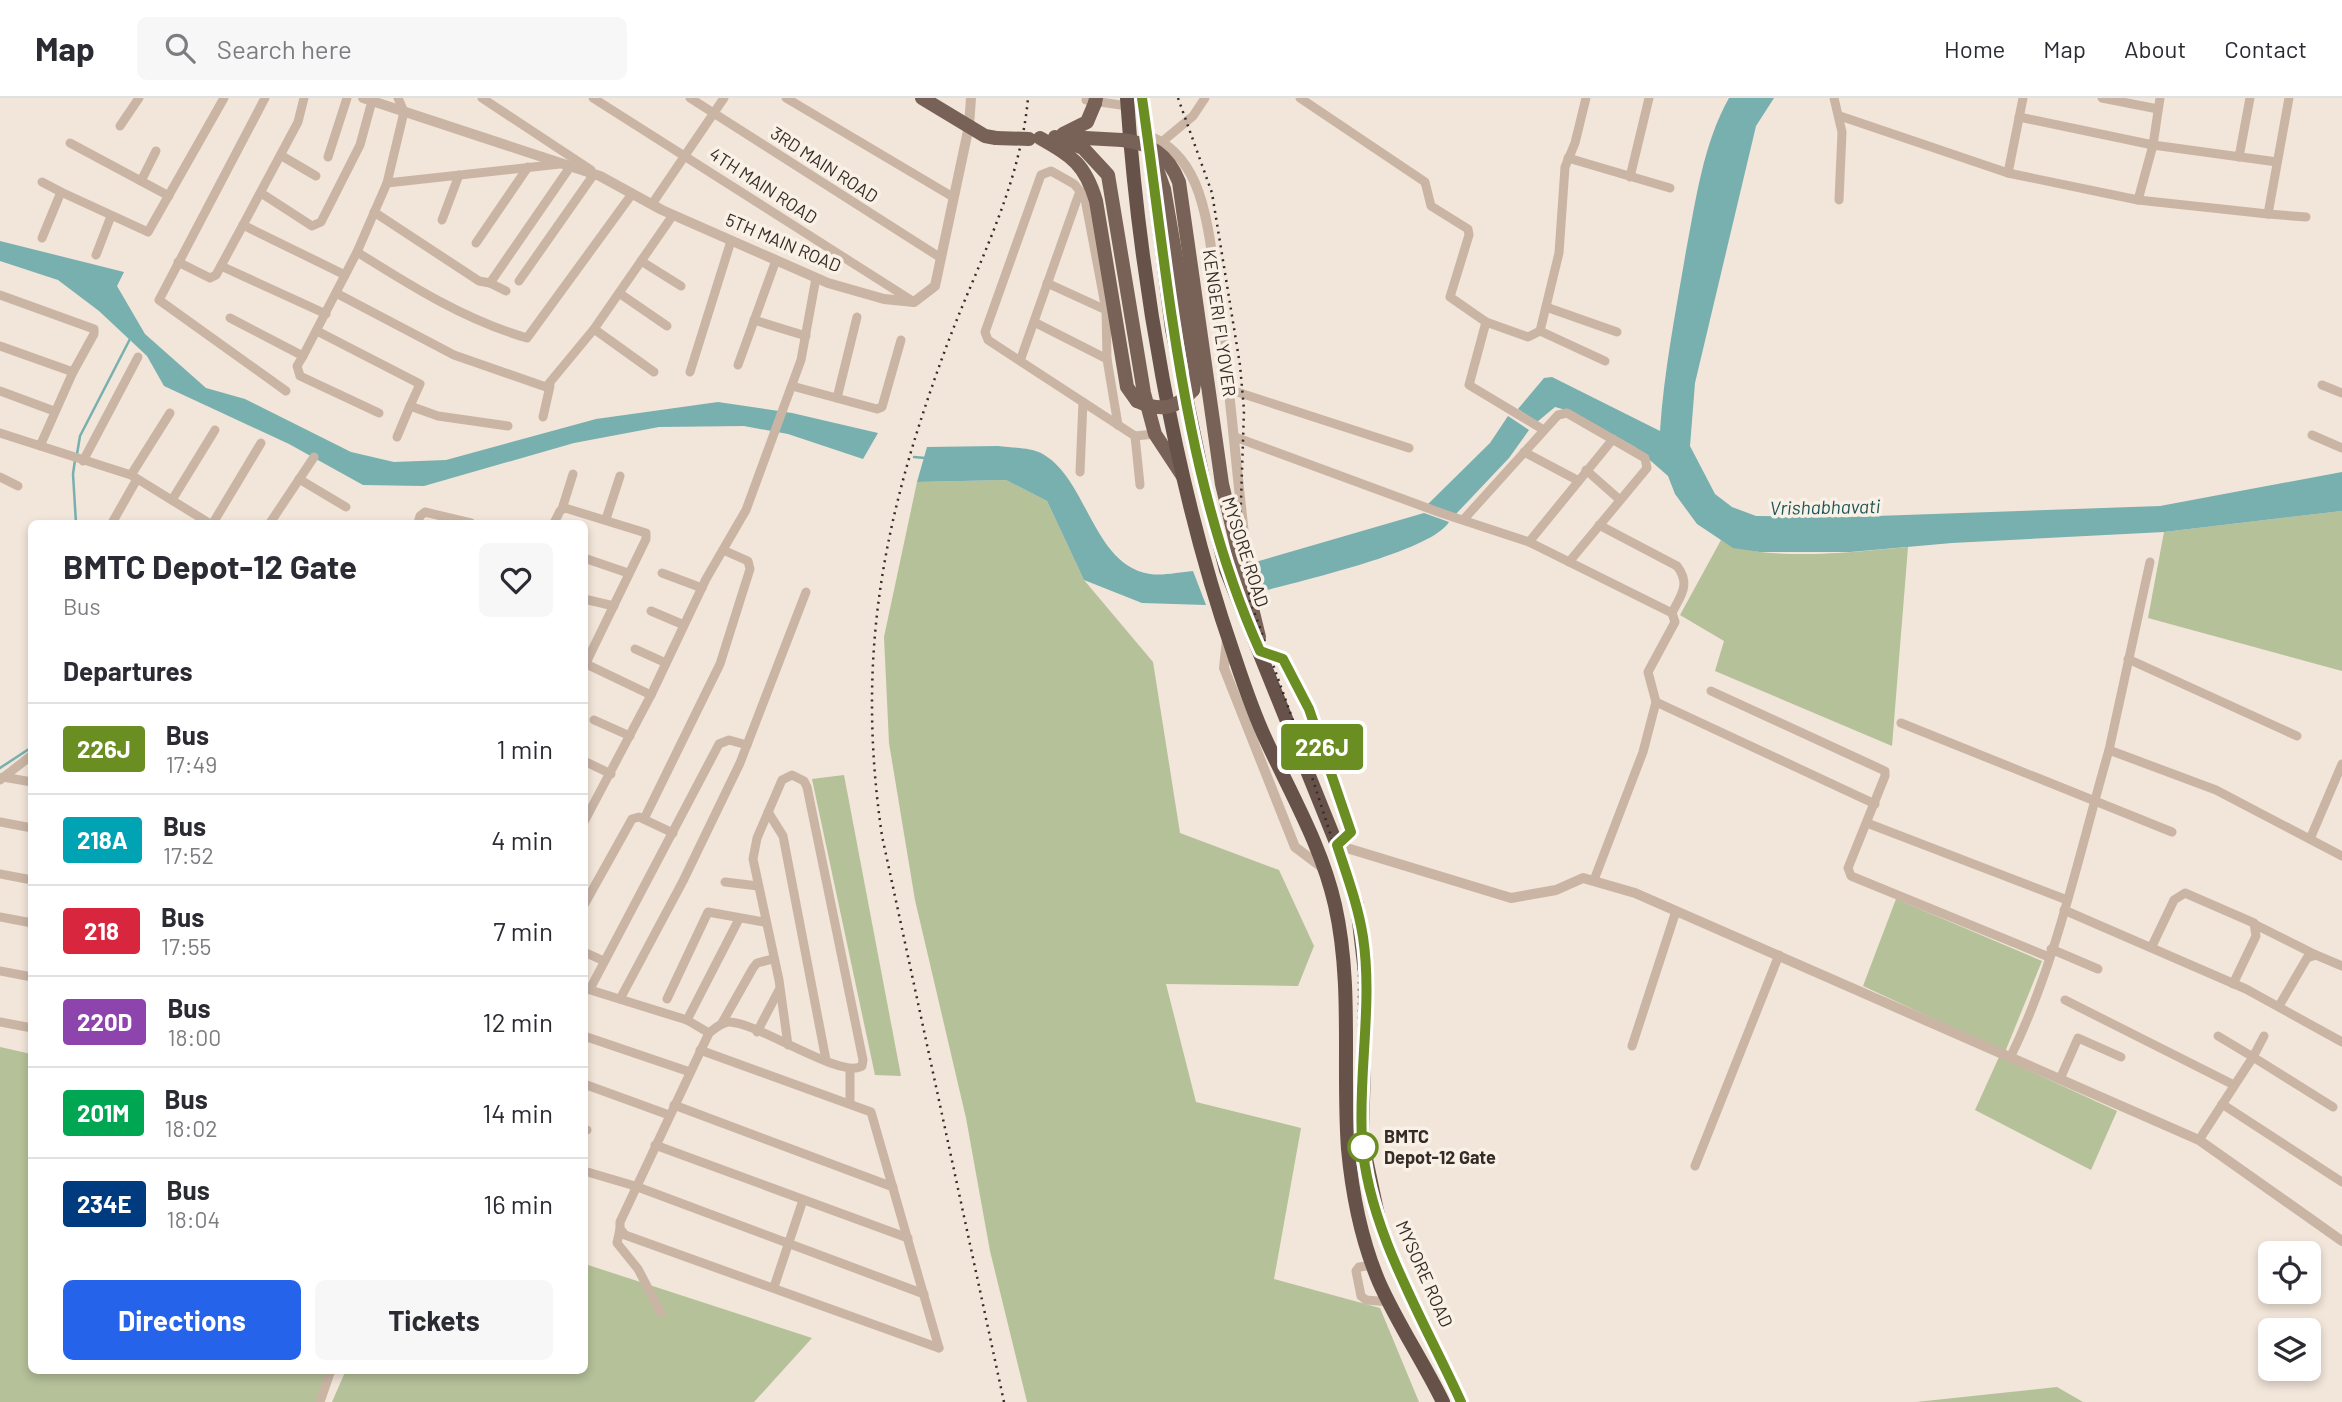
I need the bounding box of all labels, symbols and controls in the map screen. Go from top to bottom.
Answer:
search box [137,17,627,80]
text: Map [35,28,95,68]
icon: search [161,29,199,67]
text: Search here [217,33,352,64]
text: Home [1944,34,2005,63]
text: Map [2043,34,2086,63]
text: About [2124,34,2186,63]
text: Contact [2224,34,2307,63]
street label: 3RD MAIN ROAD [767,121,882,207]
street label: 4TH MAIN ROAD [706,142,822,228]
street label: 5TH MAIN ROAD [722,208,844,276]
street label: KENGERI FLYOVER [1199,248,1241,398]
street label: MYSORE ROAD [1218,494,1274,609]
water label: Vrishabhavati [1769,494,1881,519]
button: heart [479,543,553,617]
text: BMTC Depot-12 Gate [63,546,357,586]
text: Bus [63,592,101,620]
text: Departures [63,655,193,686]
text: Bus [166,719,209,750]
line badge: 226J [1273,724,1371,770]
text: 226J [1295,732,1349,761]
text: 1 min [497,733,553,764]
text: 226J [77,734,131,763]
text: 17:49 [166,750,217,778]
text: Bus [163,810,206,841]
text: 4 min [491,824,553,855]
text: 218A [77,825,128,854]
text: 17:52 [163,841,214,869]
text: Bus [161,901,204,932]
text: 7 min [493,915,553,946]
text: 218 [84,916,119,945]
text: 17:55 [161,932,211,960]
text: Bus [167,992,211,1023]
text: 12 min [483,1006,553,1037]
text: 220D [77,1007,132,1036]
text: 18:00 [167,1023,221,1051]
text: Bus [165,1083,208,1114]
text: 14 min [482,1097,553,1128]
text: 201M [77,1098,130,1127]
text: 18:02 [165,1114,218,1142]
place label: BMTC Depot-12 Gate [1384,1125,1496,1168]
marker: BMTC Depot-12 Gate [1348,1132,1378,1162]
text: Bus [167,1174,210,1205]
text: 16 min [483,1188,553,1219]
text: 234E [77,1189,132,1218]
text: 18:04 [167,1205,220,1233]
street label: MYSORE ROAD [1392,1217,1458,1330]
map controls [2258,1241,2321,1381]
button: locate [2258,1241,2321,1304]
button: Directions [63,1280,301,1360]
button: Tickets [315,1280,553,1360]
button: layers [2258,1318,2321,1381]

